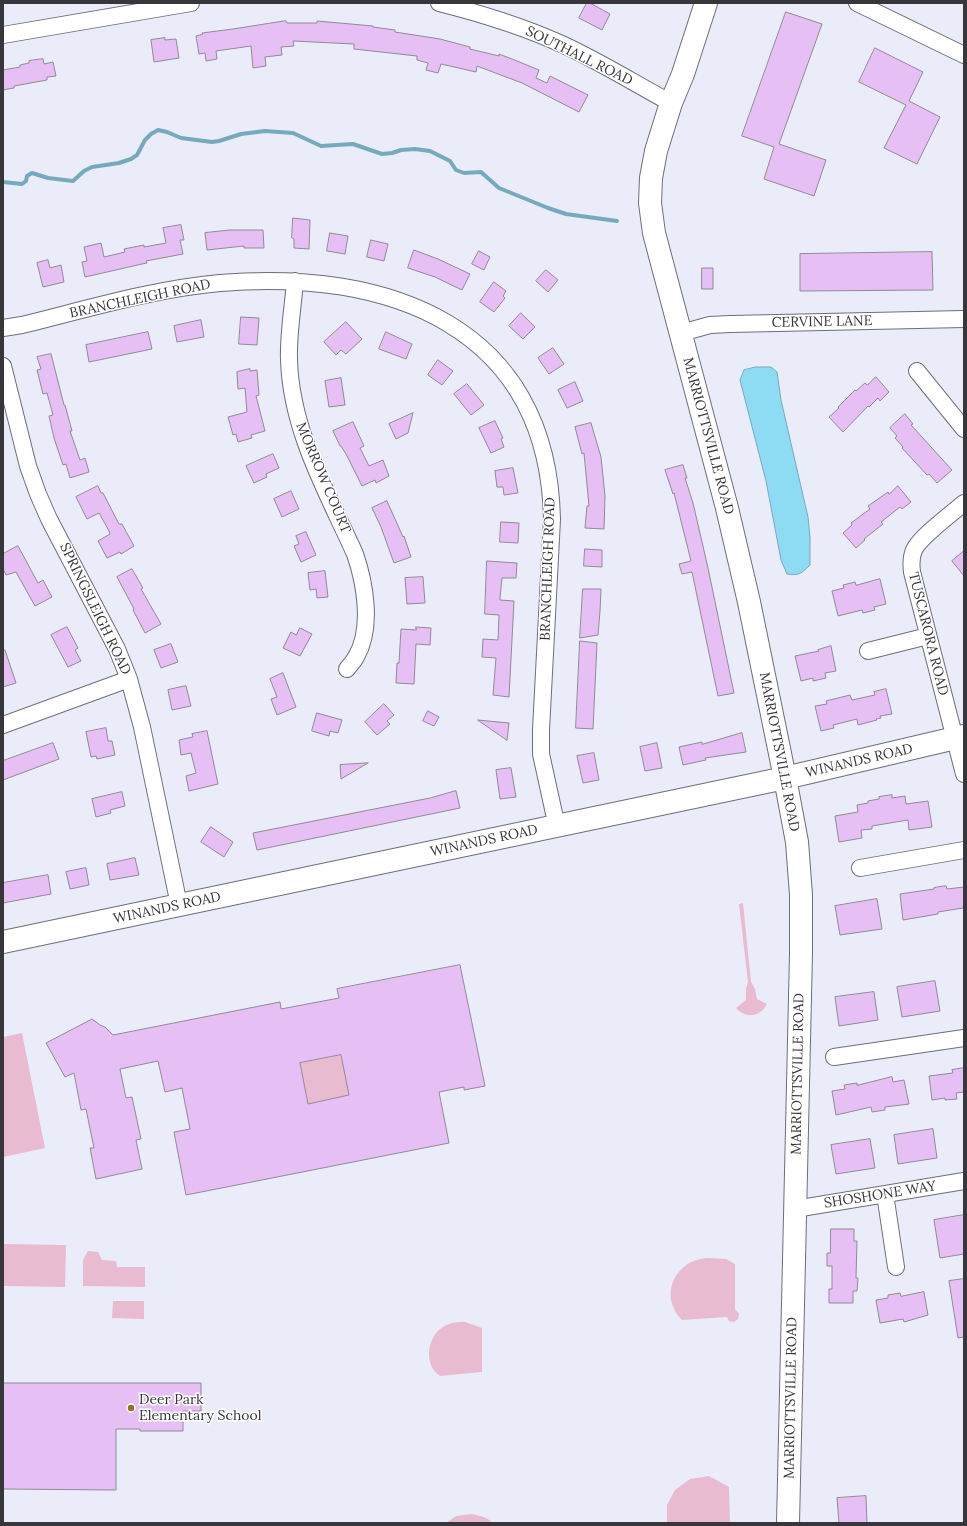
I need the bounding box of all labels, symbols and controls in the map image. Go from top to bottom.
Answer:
street label: SOUTHALL ROAD [523,23,635,89]
street label: BRANCHLEIGH ROAD [68,276,212,322]
street label: CERVINE LANE [772,313,872,331]
street label: MARRIOTTSVILLE ROAD [679,356,737,516]
street label: MORROW COURT [292,420,354,536]
street label: BRANCHLEIGH ROAD [537,497,559,641]
street label: SPRINGSLEIGH ROAD [56,540,134,678]
street label: TUSCARORA ROAD [905,571,951,697]
street label: MARRIOTTSVILLE ROAD [755,671,803,833]
street label: WINANDS ROAD [804,740,914,782]
street label: WINANDS ROAD [429,821,539,861]
street label: WINANDS ROAD [112,888,222,928]
street label: MARRIOTTSVILLE ROAD [788,993,808,1155]
street label: SHOSHONE WAY [823,1178,937,1212]
street label: MARRIOTTSVILLE ROAD [781,1317,801,1479]
place label: Deer Park Elementary School [139,1392,262,1424]
marker: Deer Park Elementary School [126,1403,136,1413]

